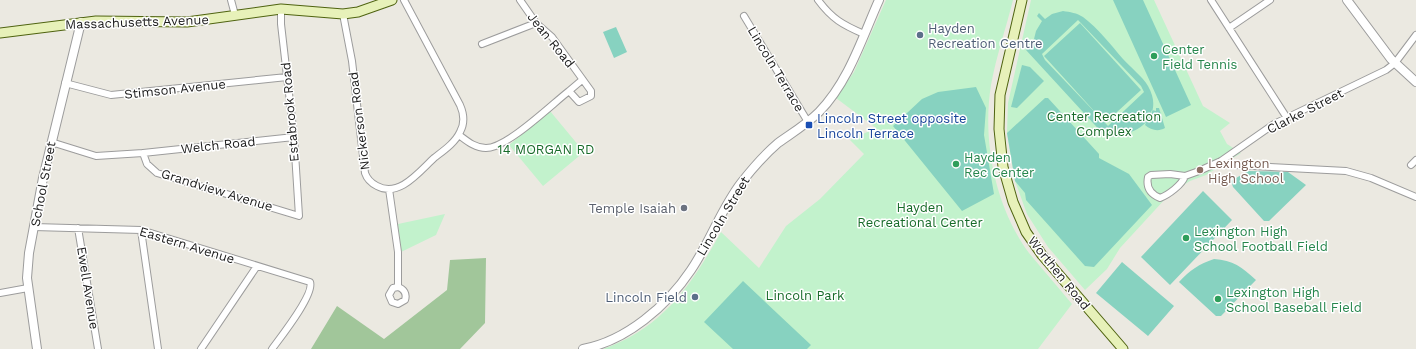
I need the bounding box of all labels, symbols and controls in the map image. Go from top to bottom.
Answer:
street label: Jean Road [524,10,578,70]
street label: Massachusetts Avenue [65,12,209,32]
place label: Hayden Recreation Centre [928,21,1043,51]
street label: Lincoln Terrace [745,24,807,114]
marker: Hayden Recreation Centre [915,30,925,40]
place label: Center Field Tennis [1162,42,1238,72]
marker: Center Field Tennis [1149,51,1159,61]
street label: Estabrook Road [278,62,302,162]
street label: Nickerson Road [346,71,372,171]
street label: Stimson Avenue [123,76,227,102]
street label: Clarke Street [1264,85,1346,137]
park label: Center Recreation Complex [1047,109,1161,139]
place label: Lincoln Street opposite Lincoln Terrace [817,111,967,141]
marker: Lincoln Street opposite Lincoln Terrace [804,120,814,130]
street label: Welch Road [180,134,256,156]
street label: School Street [27,140,59,228]
park label: 14 MORGAN RD [498,142,594,157]
place label: Hayden Rec Center [964,150,1034,180]
place label: Lexington High School [1208,156,1284,186]
marker: Hayden Rec Center [951,159,961,169]
marker: Lexington High School [1195,165,1205,175]
street label: Grandview Avenue [159,166,275,214]
street label: Lincoln Street [693,173,753,258]
park label: Hayden Recreational Center [857,200,983,230]
place label: Temple Isaiah [589,201,676,216]
marker: Temple Isaiah [679,203,689,213]
street label: Eastern Avenue [138,223,236,267]
place label: Lexington High School Football Field [1194,224,1328,254]
street label: Worthen Road [1025,233,1093,313]
marker: Lexington High School Football Field [1181,233,1191,243]
street label: Ewell Avenue [74,246,102,330]
place label: Lexington High School Baseball Field [1226,285,1362,315]
park label: Lincoln Park [766,288,845,303]
place label: Lincoln Field [605,290,687,305]
marker: Lincoln Field [690,292,700,302]
marker: Lexington High School Baseball Field [1213,294,1223,304]

